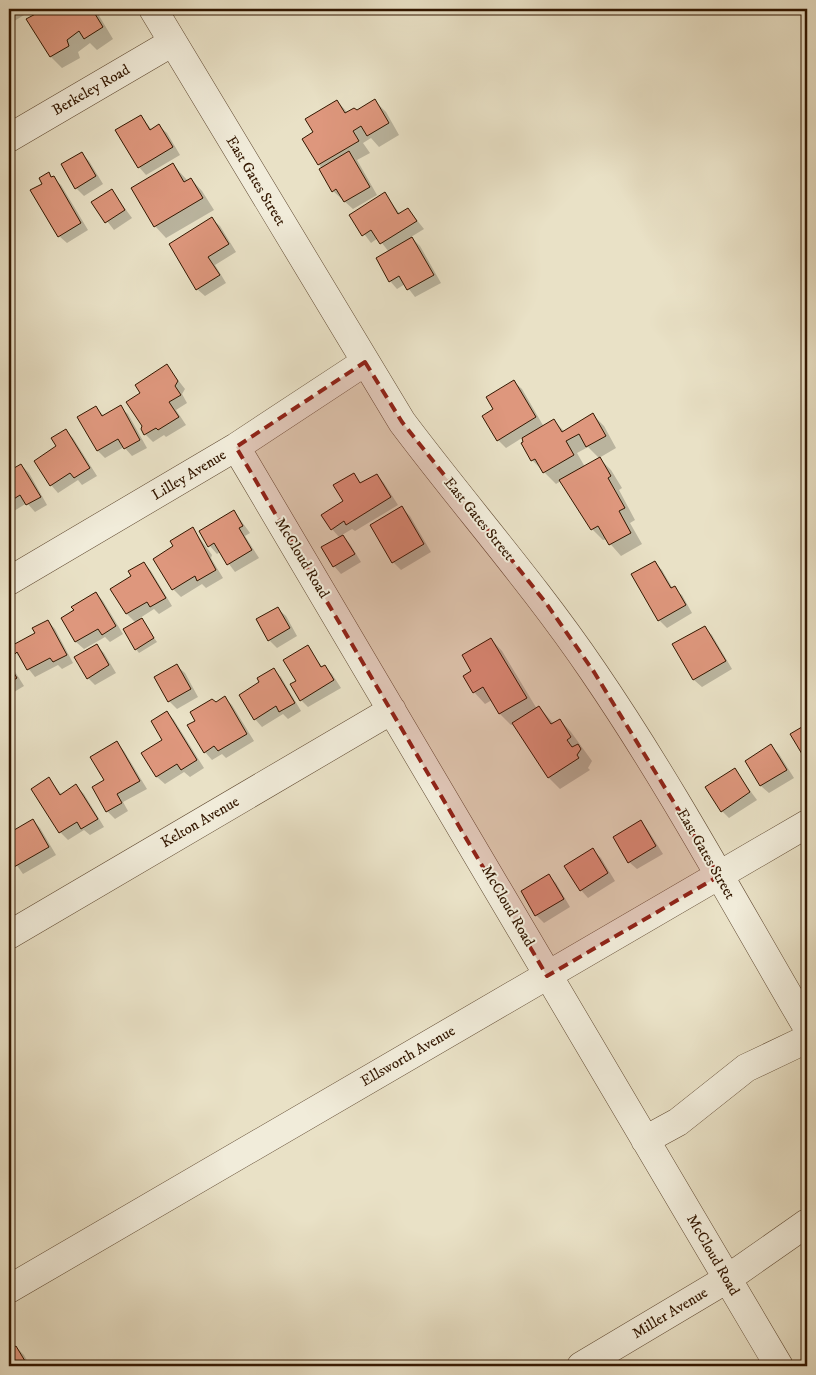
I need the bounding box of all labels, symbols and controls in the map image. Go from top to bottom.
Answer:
street label: Berkeley Road [49,60,134,120]
street label: East Gates Street [222,133,290,230]
street label: Lilley Avenue [148,445,230,505]
street label: East Gates Street [440,474,518,565]
street label: McCloud Road [271,514,334,602]
street label: Kelton Avenue [157,792,243,852]
street label: East Gates Street [672,805,740,903]
street label: McCloud Road [477,862,539,950]
street label: Ellsworth Avenue [357,1021,459,1091]
street label: McCloud Road [682,1211,744,1299]
street label: Miller Avenue [629,1283,711,1343]

